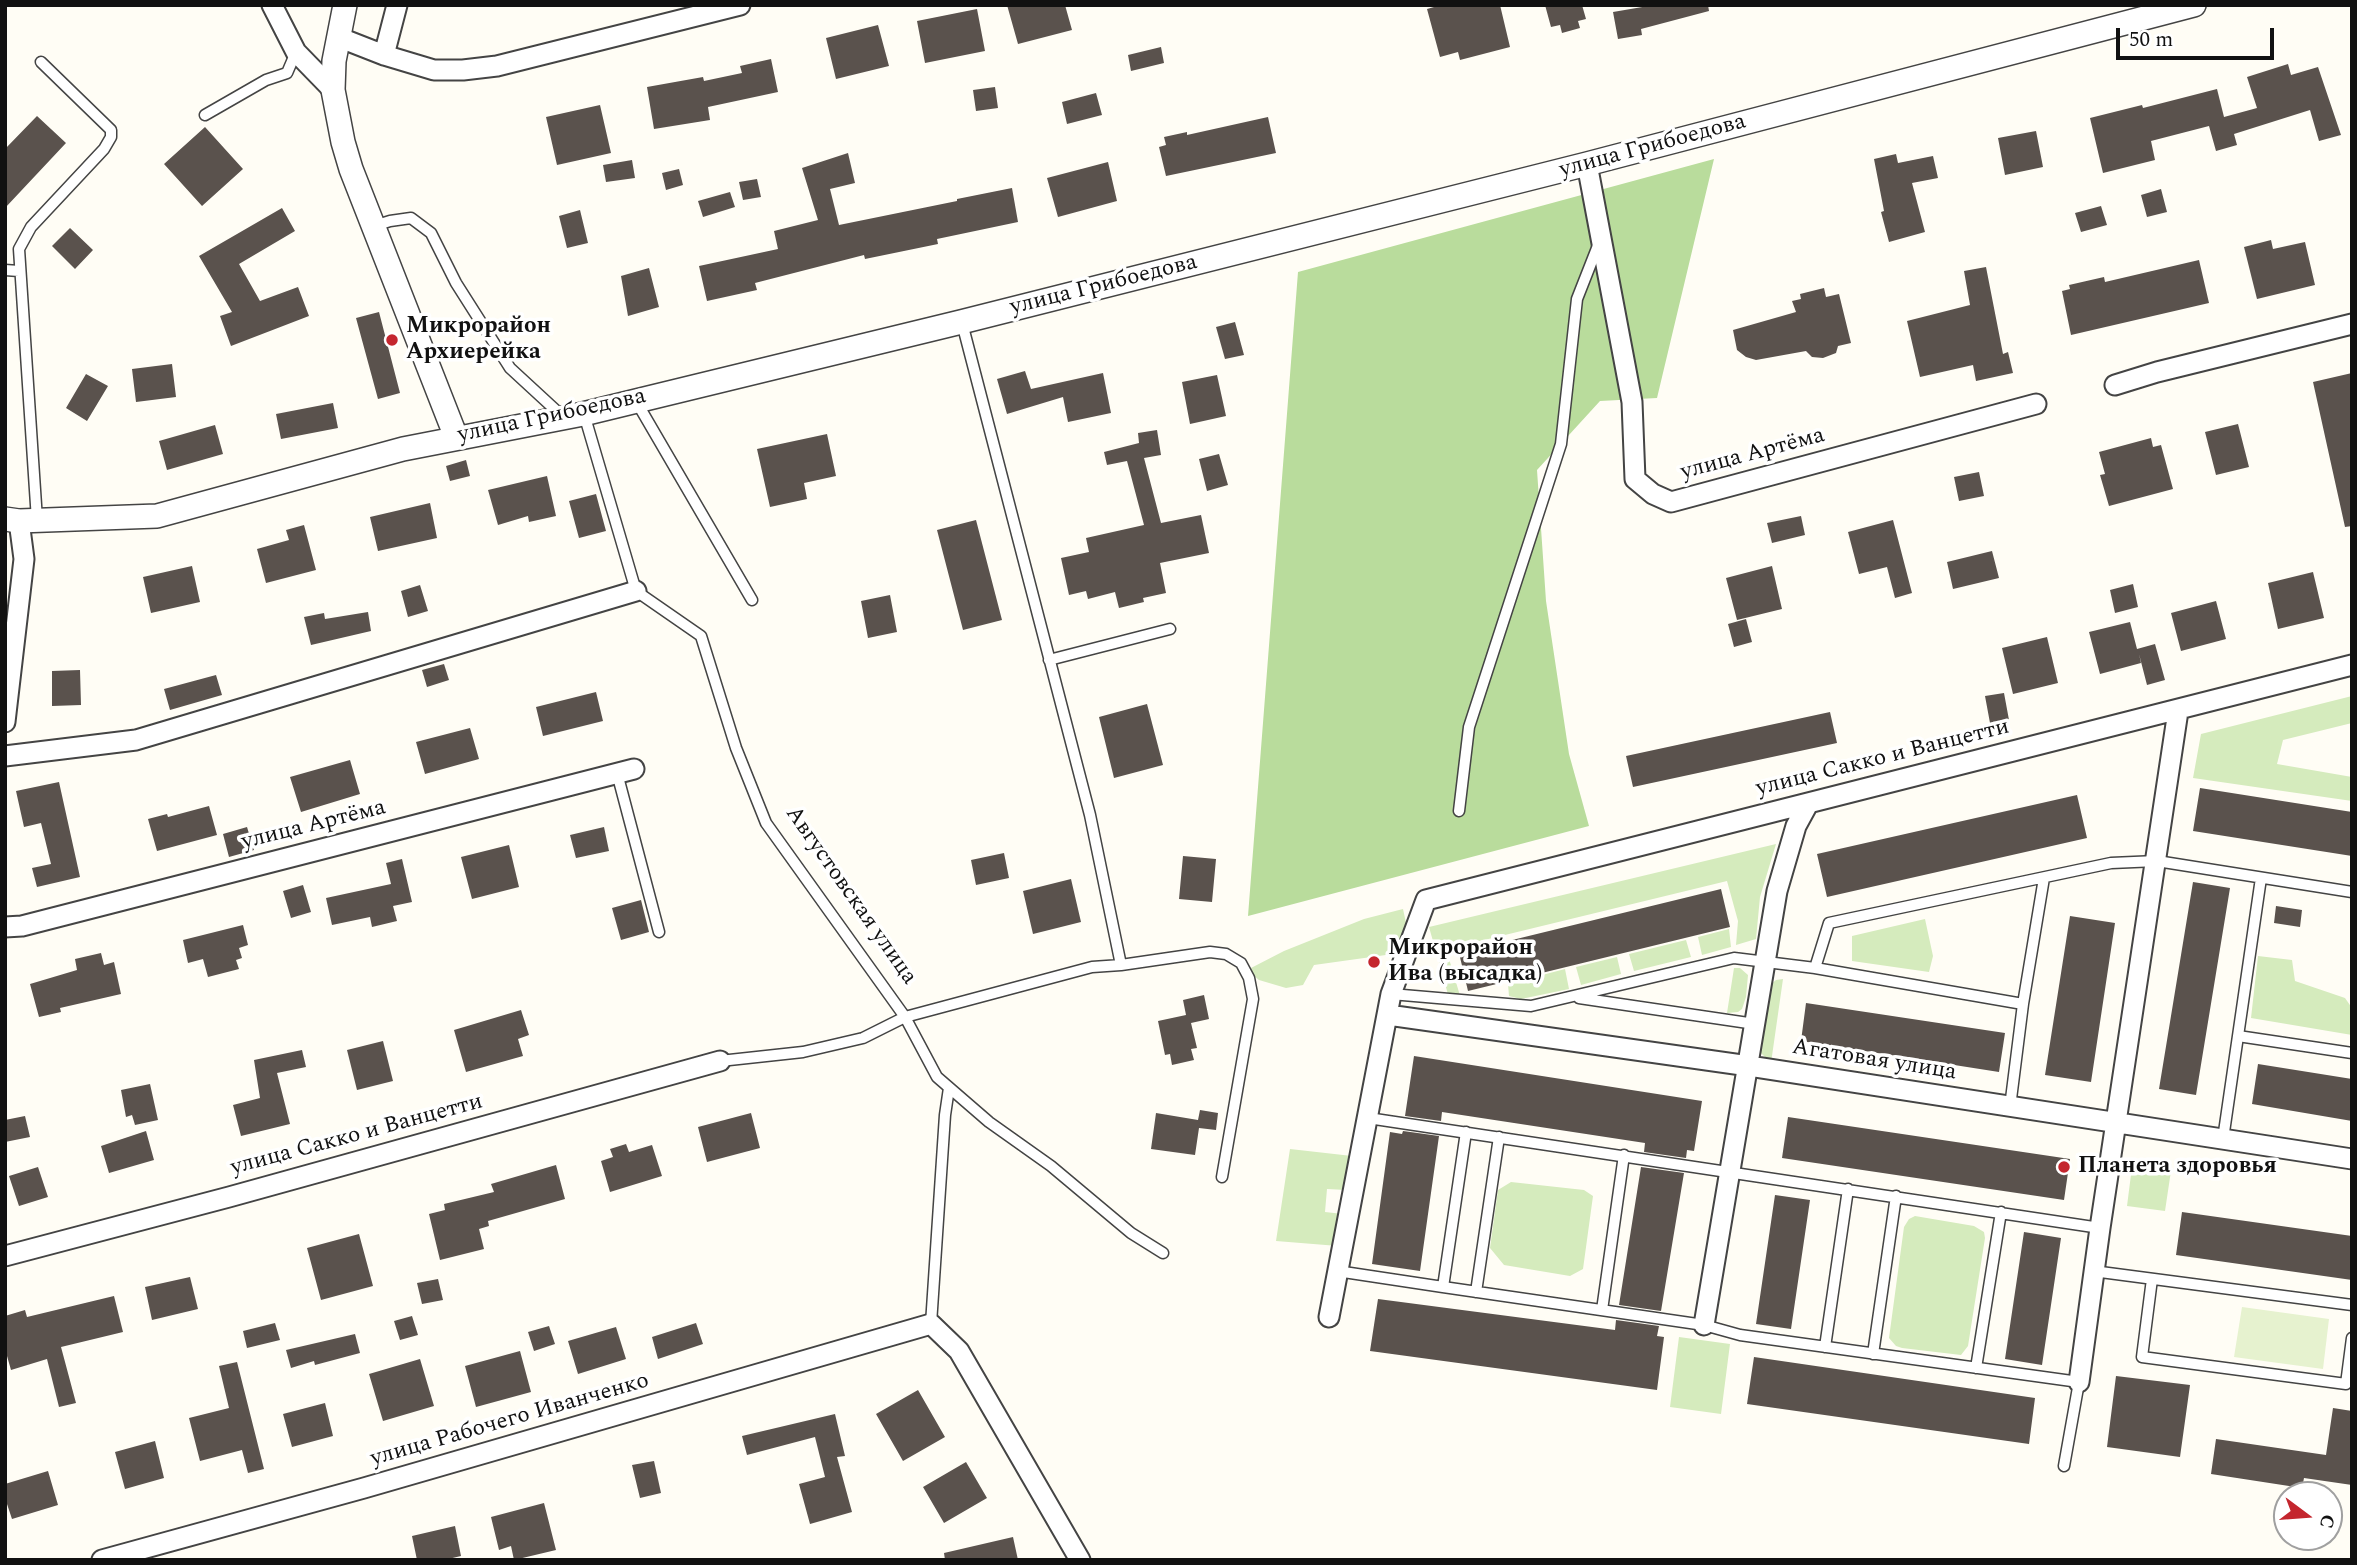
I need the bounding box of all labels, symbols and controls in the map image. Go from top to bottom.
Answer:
scale bar [2119,14,2276,58]
text: 50 m [2129,24,2173,56]
street label: улица Грибоедова [1557,109,1749,185]
street label: улица Грибоедова [1008,249,1200,323]
place label: Микрорайон Архиерейка [406,313,551,367]
marker: Микрорайон Архиерейка [384,332,400,348]
street label: улица Грибоедова [455,384,649,450]
street label: улица Артёма [1678,423,1828,487]
street label: улица Сакко и Ванцетти [1754,714,2012,804]
street label: улица Артёма [239,795,389,857]
street label: Августовская улица [778,802,922,990]
place label: Микрорайон Ива (высадка) [1388,935,1542,989]
marker: Микрорайон Ива (высадка) [1366,954,1382,970]
street label: Агатовая улица [1790,1034,1958,1088]
street label: улица Сакко и Ванцетти [228,1089,486,1183]
place label: Планета здоровья [2078,1153,2277,1181]
marker: Планета здоровья [2056,1159,2072,1175]
street label: улица Рабочего Иванченко [368,1368,652,1474]
north arrow [2273,1481,2343,1551]
text: С [2311,1511,2343,1532]

